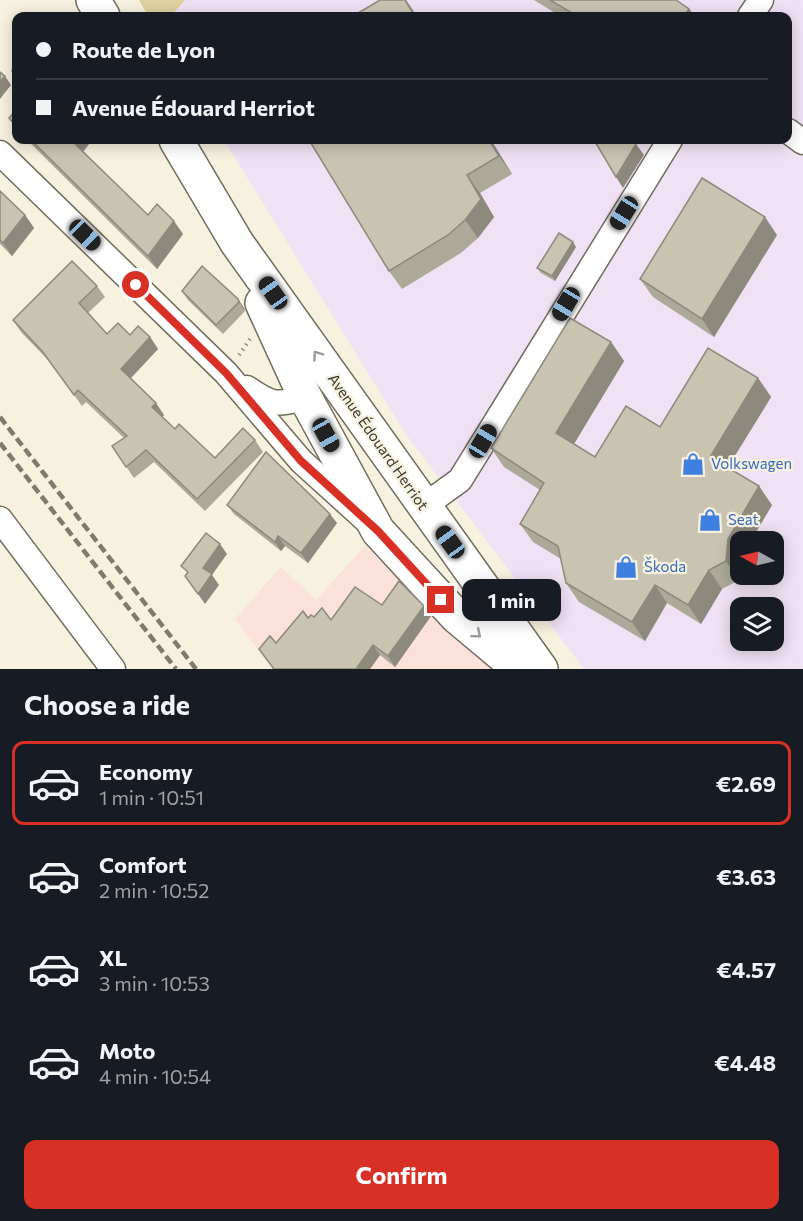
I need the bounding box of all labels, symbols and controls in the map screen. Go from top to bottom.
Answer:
text: Route de Lyon [72,36,215,63]
text: Avenue Édouard Herriot [72,94,315,121]
car [607,193,641,233]
car [66,216,104,254]
route start [122,271,149,298]
car [255,273,291,313]
car [549,284,583,324]
one-way arrow [313,351,324,362]
street label: Avenue Édouard Herriot [325,369,434,513]
car [309,415,343,455]
car [466,421,500,461]
shop icon: Volkswagen [680,451,706,477]
place label: Volkswagen [711,454,792,472]
shop icon: Seat [697,507,723,533]
place label: Seat [728,510,759,528]
car [432,522,468,562]
north arrow [730,531,784,585]
map controls [730,531,784,651]
shop icon: Škoda [613,554,639,580]
place label: Škoda [644,556,686,575]
callout: 1 min [462,579,561,621]
route end [427,586,454,613]
text: 1 min [488,588,535,612]
button: layers [730,597,784,651]
one-way arrow [470,627,481,638]
text: Choose a ride [24,688,190,721]
icon: car [27,756,81,810]
text: Economy [99,758,193,785]
text: €2.69 [716,770,776,797]
text: 1 min · 10:51 [99,785,204,809]
icon: car [27,849,81,903]
text: Comfort [99,851,187,878]
text: €3.63 [716,863,776,890]
text: 2 min · 10:52 [99,878,209,902]
icon: car [27,942,81,996]
text: XL [99,944,127,971]
text: €4.57 [716,956,776,983]
text: 3 min · 10:53 [99,971,210,995]
icon: car [27,1035,81,1089]
text: Moto [99,1037,155,1064]
text: €4.48 [714,1049,776,1076]
text: 4 min · 10:54 [99,1064,211,1088]
button: Confirm [24,1140,779,1209]

